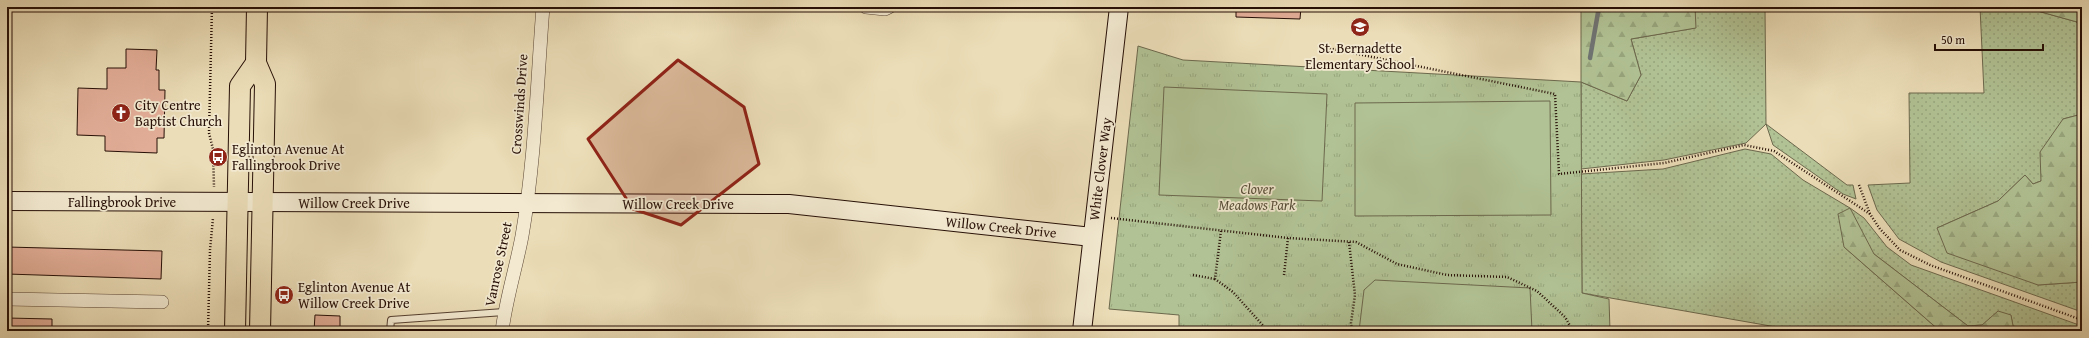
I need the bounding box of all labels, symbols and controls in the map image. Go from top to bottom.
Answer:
school or university icon: St. Bernadette Elementary School [1349,16,1371,38]
scale bar [1935,26,2043,52]
text: 50 m [1941,31,1965,48]
place label: St. Bernadette Elementary School [1305,38,1415,74]
street label: Crosswinds Drive [506,53,533,155]
place label: City Centre Baptist Church [135,95,222,131]
church icon: City Centre Baptist Church [110,102,132,124]
street label: White Clover Way [1084,116,1116,222]
place label: Eglinton Avenue At Fallingbrook Drive [232,139,344,175]
bus stop icon: Eglinton Avenue At Fallingbrook Drive [207,146,229,168]
park label: Clover Meadows Park [1219,179,1296,215]
street label: Fallingbrook Drive [68,192,177,212]
street label: Willow Creek Drive [298,193,410,213]
street label: Willow Creek Drive [622,194,734,214]
street label: Willow Creek Drive [944,211,1058,243]
street label: Vanrose Street [479,220,517,308]
place label: Eglinton Avenue At Willow Creek Drive [298,277,410,313]
bus stop icon: Eglinton Avenue At Willow Creek Drive [273,284,295,306]

